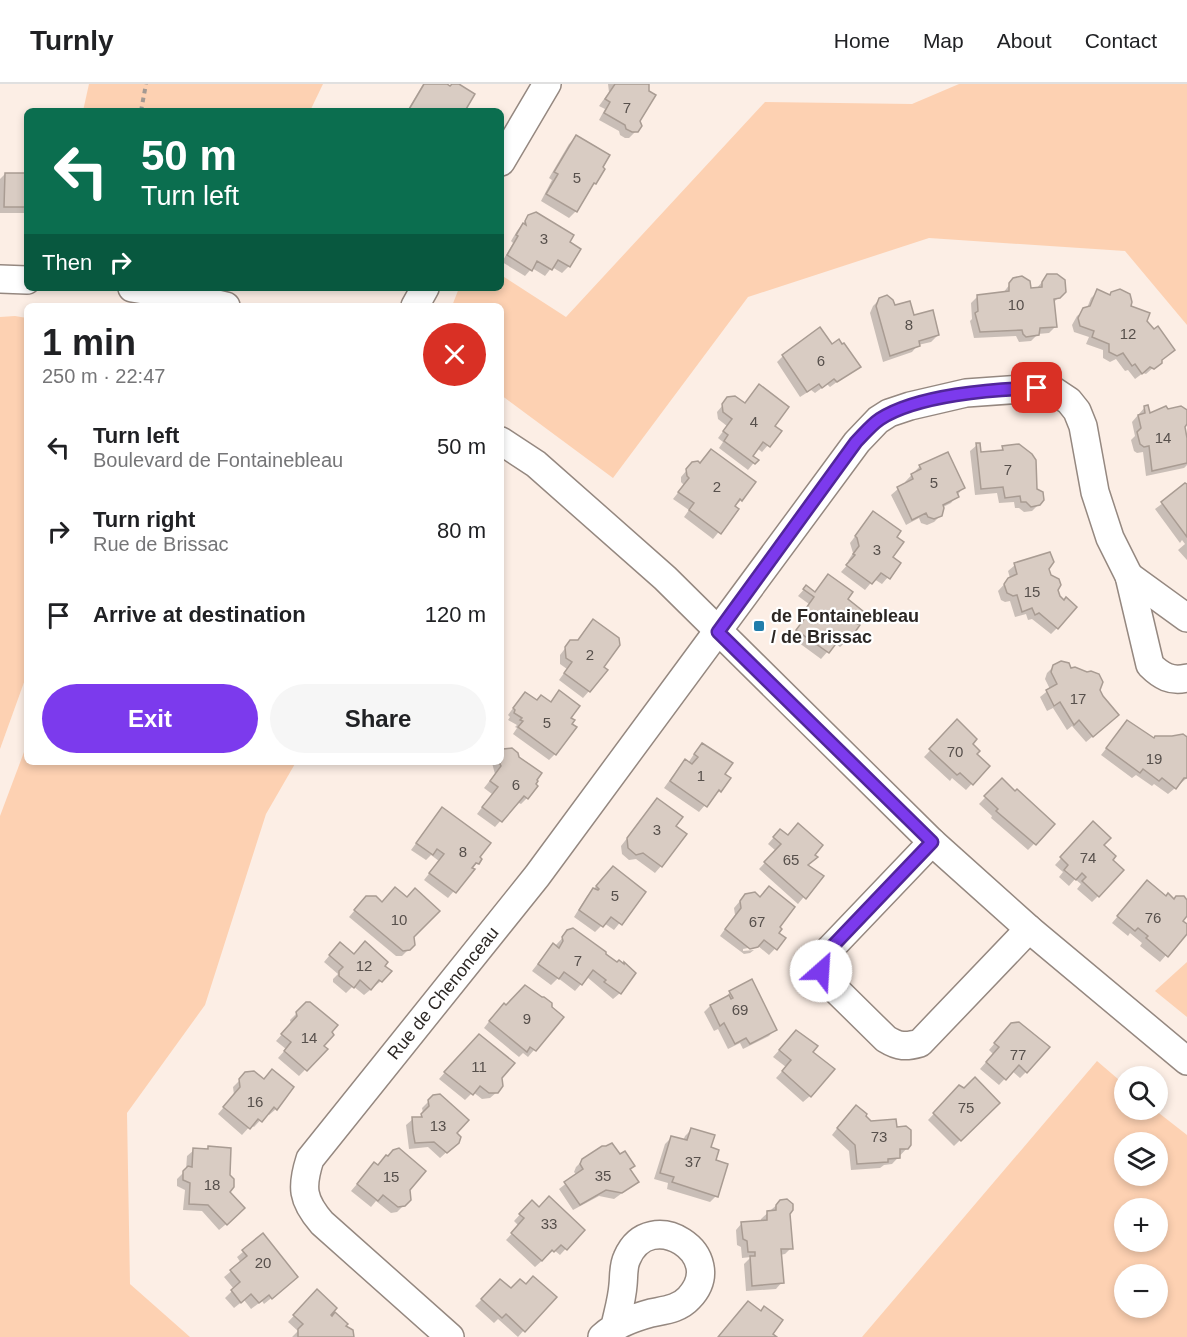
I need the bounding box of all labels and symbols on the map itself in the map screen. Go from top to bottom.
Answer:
house number: 7 [623,99,631,116]
house number: 5 [573,169,581,186]
house number: 3 [540,230,548,247]
house number: 10 [1008,296,1024,313]
house number: 8 [905,316,913,333]
house number: 12 [1120,325,1136,342]
house number: 6 [817,352,825,369]
pin [1011,362,1062,413]
house number: 4 [750,413,758,430]
house number: 14 [1155,429,1171,446]
house number: 7 [1004,461,1012,478]
house number: 5 [930,474,938,491]
house number: 2 [713,478,721,495]
house number: 3 [873,541,881,558]
house number: 15 [1024,583,1040,600]
place label: de Fontainebleau / de Brissac [771,606,919,647]
marker: de Fontainebleau / de Brissac [752,619,766,633]
house number: 2 [586,646,594,663]
house number: 17 [1070,690,1086,707]
house number: 5 [543,714,551,731]
house number: 70 [947,743,963,760]
house number: 19 [1146,750,1162,767]
house number: 1 [697,767,705,784]
house number: 6 [512,776,520,793]
house number: 3 [653,821,661,838]
house number: 8 [459,843,467,860]
house number: 74 [1080,849,1096,866]
house number: 65 [783,851,799,868]
house number: 5 [611,887,619,904]
house number: 76 [1145,909,1161,926]
house number: 10 [391,911,407,928]
house number: 67 [749,913,765,930]
street label: Rue de Chenonceau [383,923,503,1063]
position arrow [789,939,853,1003]
house number: 7 [574,952,582,969]
house number: 12 [356,957,372,974]
house number: 69 [732,1001,748,1018]
house number: 9 [523,1010,531,1027]
house number: 14 [301,1029,317,1046]
house number: 77 [1010,1046,1026,1063]
house number: 11 [471,1058,487,1075]
house number: 16 [247,1093,263,1110]
house number: 75 [958,1099,974,1116]
house number: 13 [430,1117,446,1134]
house number: 73 [871,1128,887,1145]
house number: 37 [685,1153,701,1170]
house number: 35 [595,1167,611,1184]
house number: 15 [383,1168,399,1185]
house number: 18 [204,1176,220,1193]
house number: 33 [541,1215,557,1232]
house number: 20 [255,1254,271,1271]

